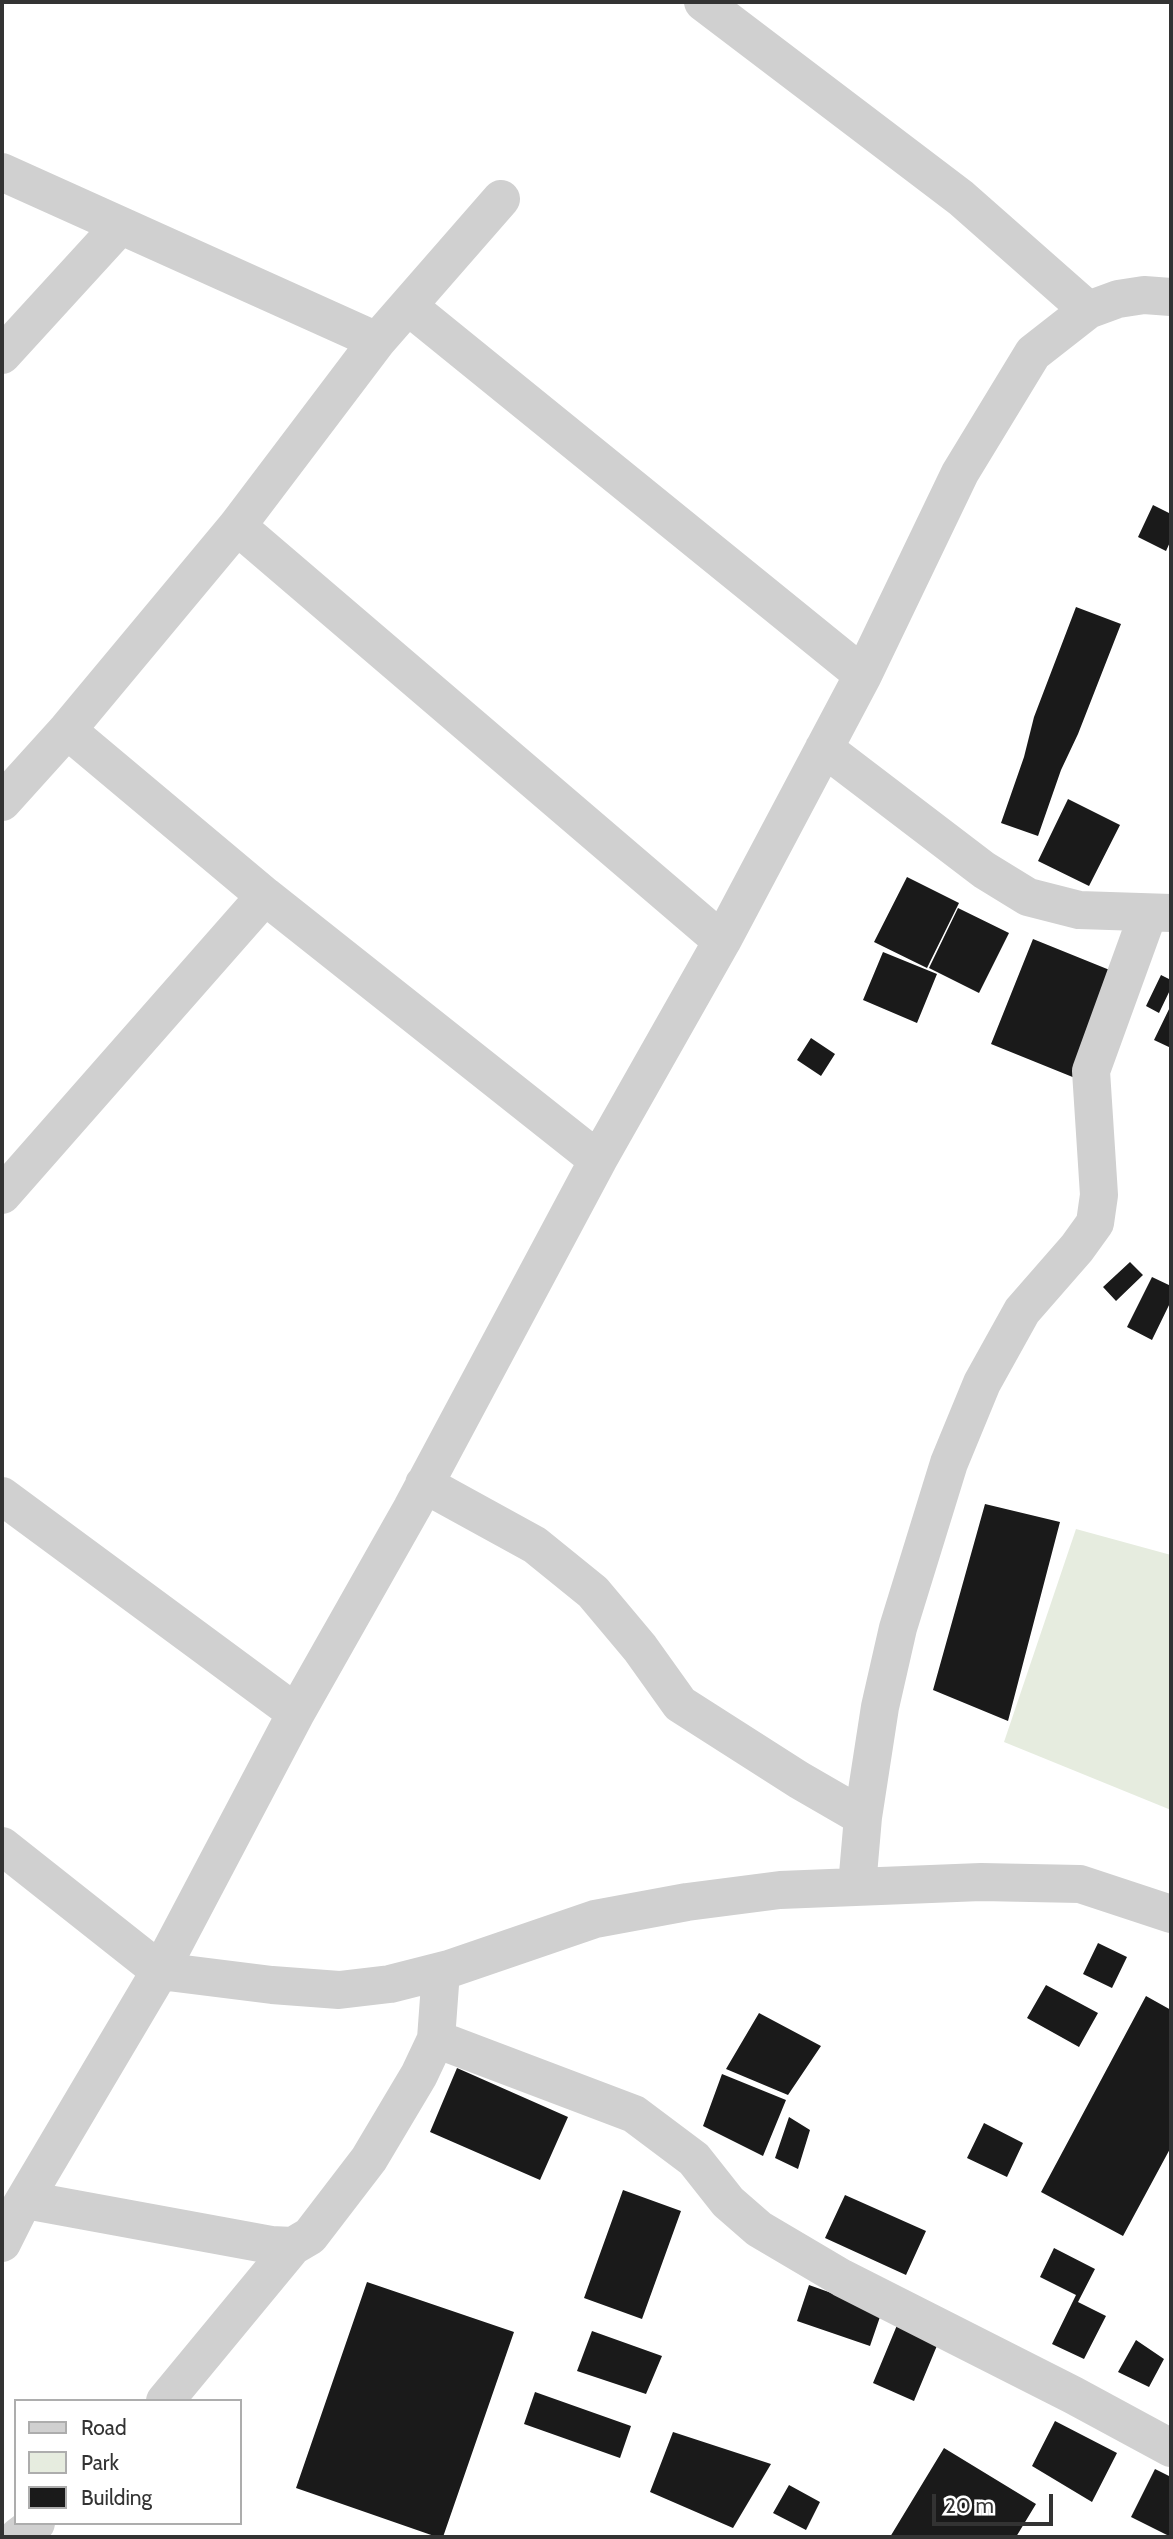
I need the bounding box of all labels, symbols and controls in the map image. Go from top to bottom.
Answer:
legend [14,2399,242,2525]
text: Road [81,2415,127,2440]
text: Park [81,2450,119,2475]
scale bar [935,2480,1056,2524]
text: Building [81,2485,152,2510]
text: 20 m [945,2493,994,2518]

